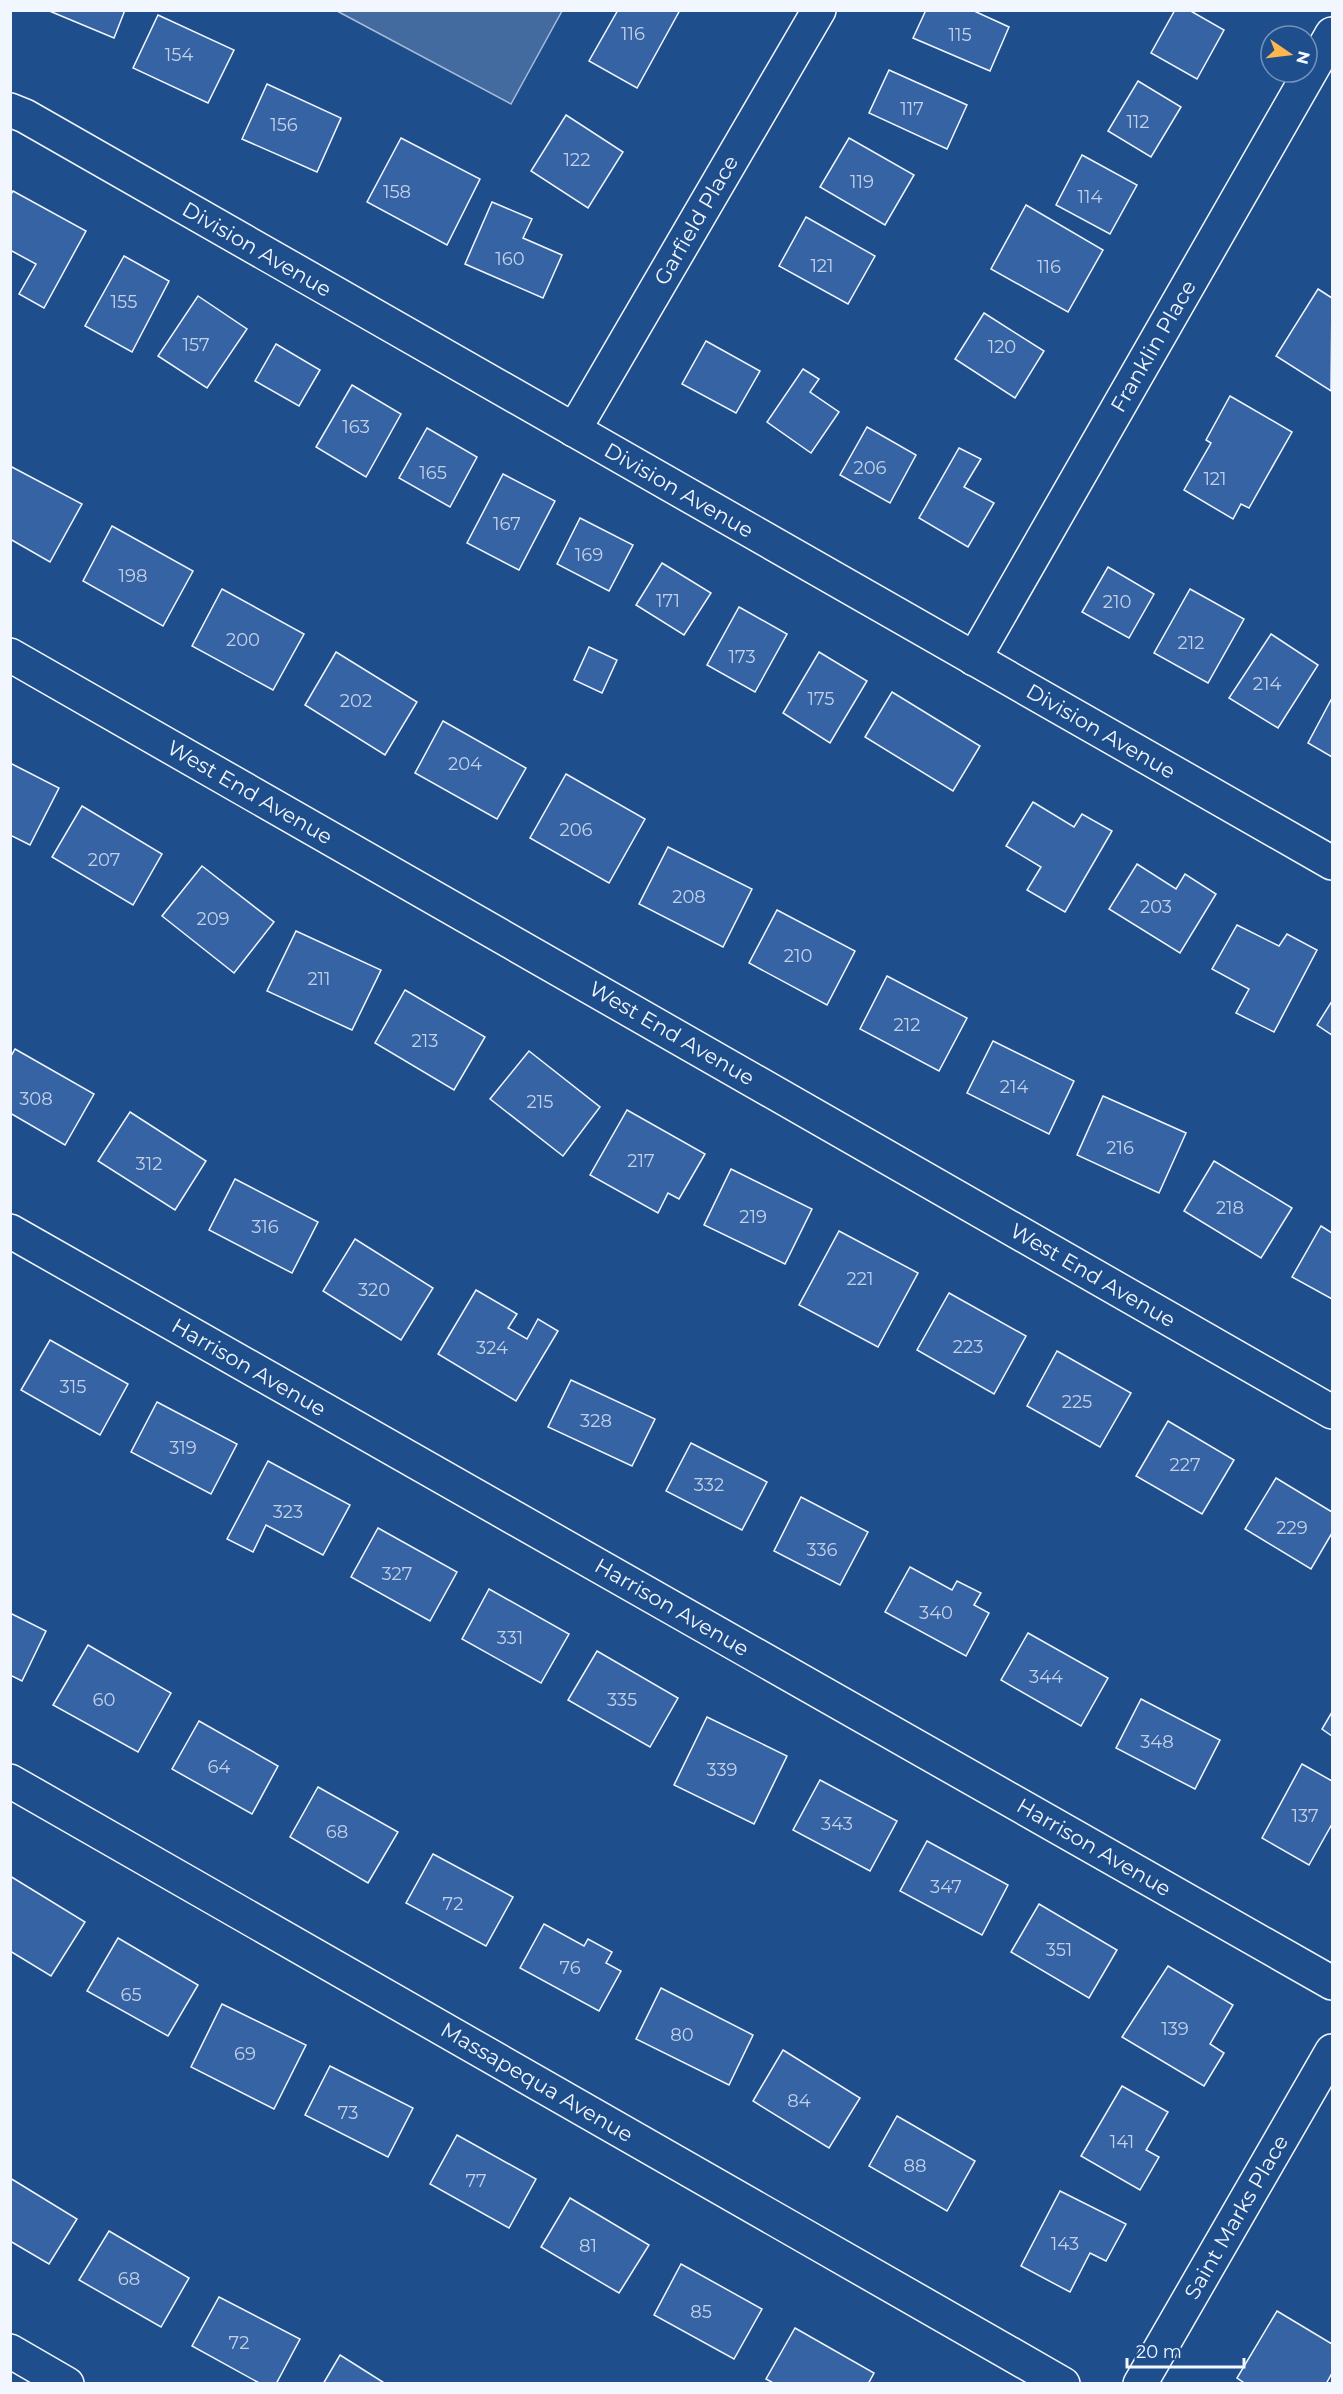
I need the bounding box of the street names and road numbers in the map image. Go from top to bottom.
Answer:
street label: Garfield Place [649,151,743,289]
street label: Division Avenue [178,196,336,302]
street label: Franklin Place [1105,276,1201,416]
street label: Division Avenue [600,437,758,543]
street label: Division Avenue [1022,678,1180,784]
street label: West End Avenue [163,735,337,849]
street label: West End Avenue [585,976,759,1090]
street label: West End Avenue [1006,1218,1180,1332]
street label: Harrison Avenue [167,1313,331,1421]
street label: Harrison Avenue [590,1553,754,1661]
street label: Harrison Avenue [1012,1793,1176,1901]
street label: Massapequa Avenue [436,2017,638,2147]
street label: Saint Marks Place [1179,2131,1293,2303]

